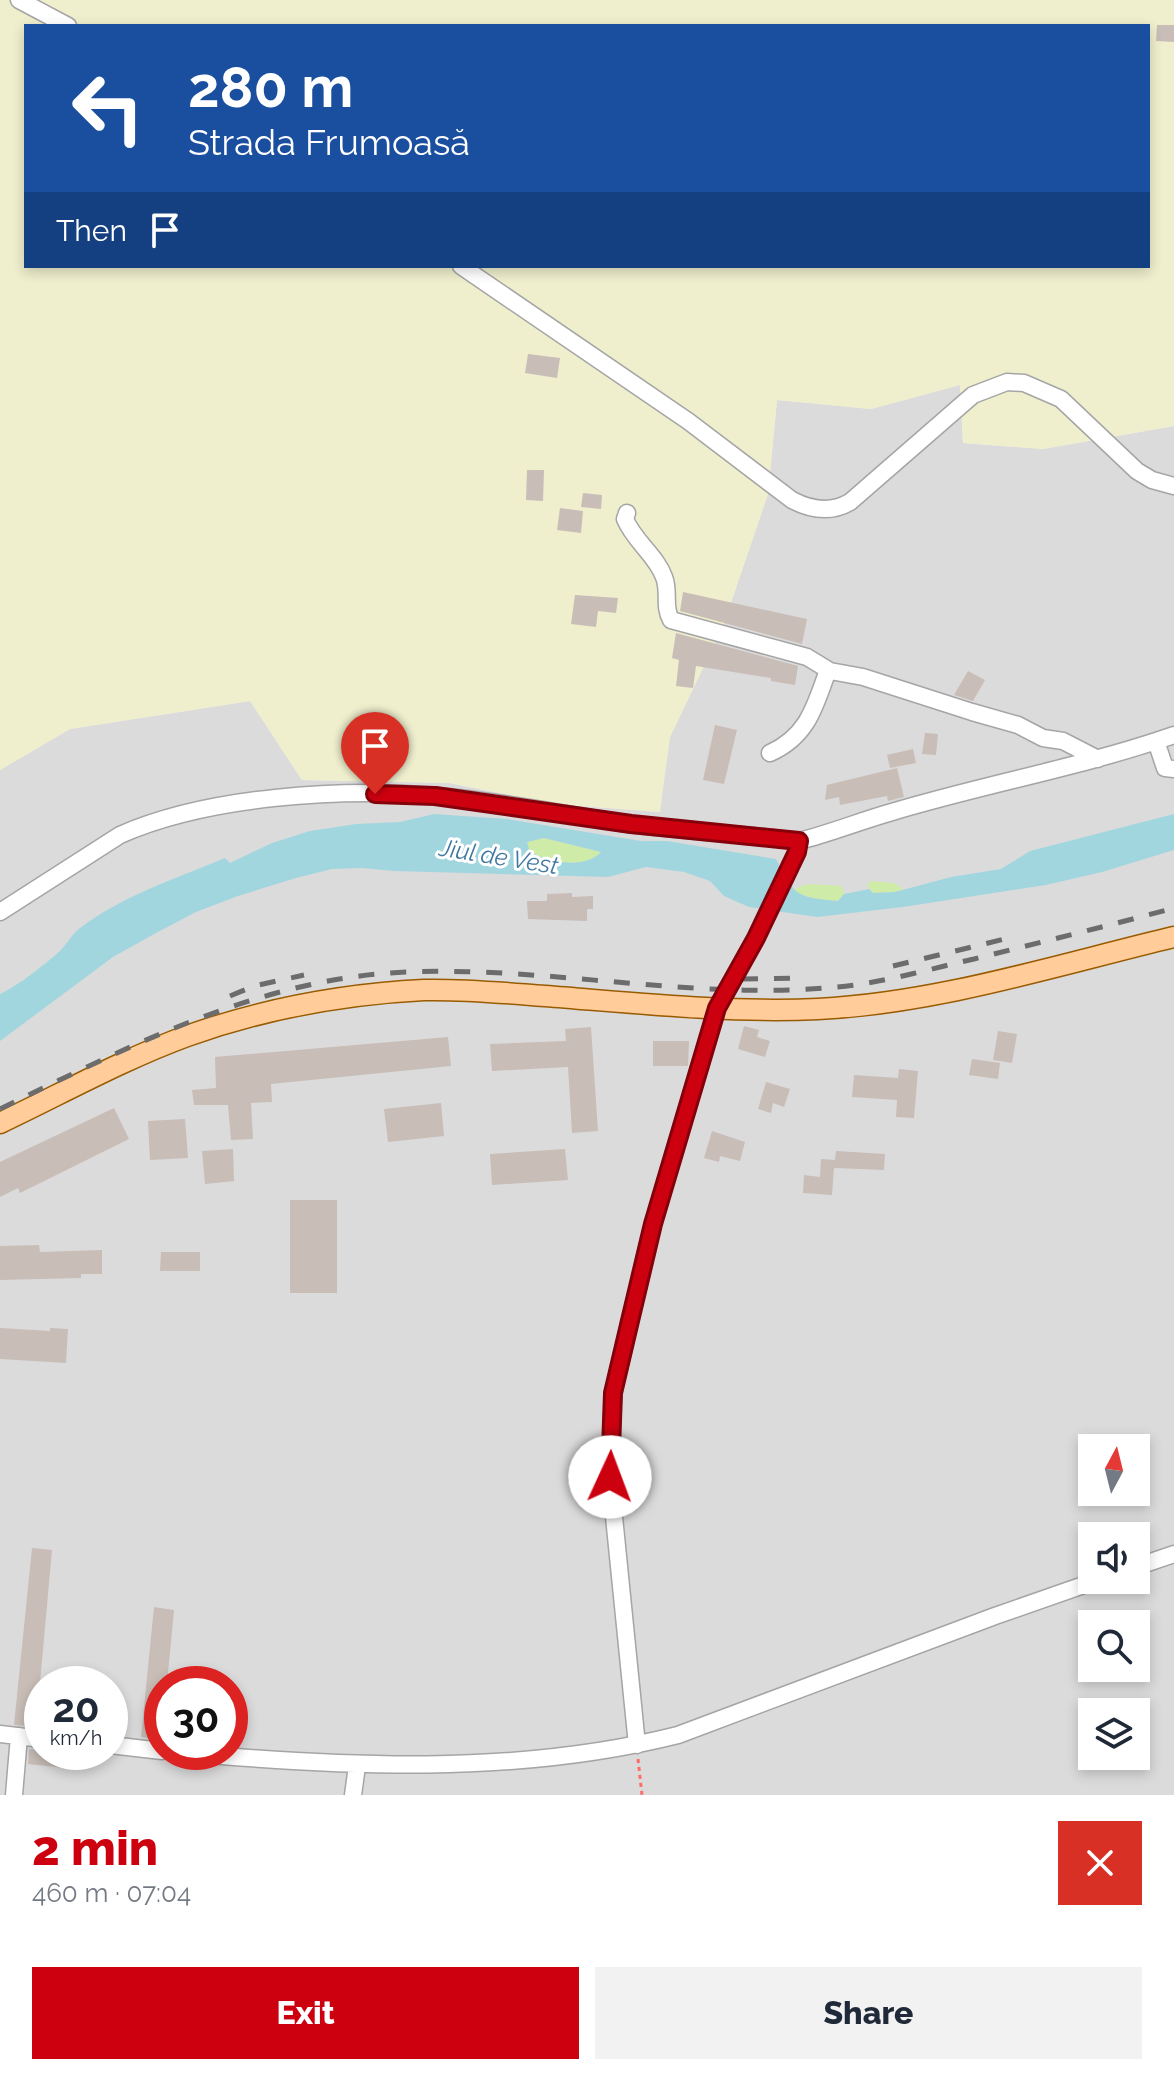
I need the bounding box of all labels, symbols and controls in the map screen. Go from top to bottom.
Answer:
text: 280 m [188,54,353,120]
icon: left [56,56,160,160]
text: Strada Frumoasă [188,121,470,163]
icon: arrive [143,208,187,252]
text: Then [56,213,127,248]
pin [341,712,409,794]
icon: arrive [353,724,397,768]
water label: Jiul de Vest [437,833,561,880]
north arrow [1078,1434,1150,1506]
map controls [1078,1434,1150,1770]
position arrow [568,1435,652,1519]
button: sound [1078,1522,1150,1594]
button: search [1078,1610,1150,1682]
speed limit sign: 30 [144,1666,248,1770]
text: 20 [52,1684,100,1731]
button: layers [1078,1698,1150,1770]
text: km/h [50,1726,102,1750]
text: 2 min [32,1820,158,1876]
button: close [1058,1821,1142,1905]
text: 460 m · 07:04 [32,1878,191,1908]
button: Exit [32,1967,579,2059]
button: Share [595,1967,1142,2059]

